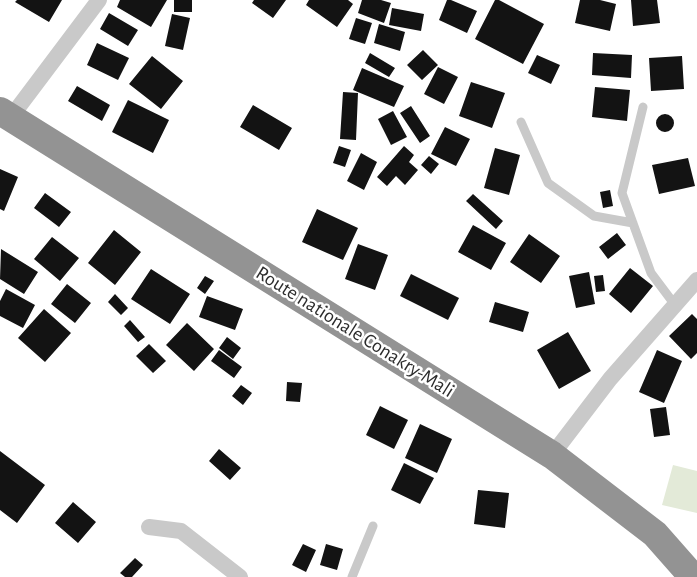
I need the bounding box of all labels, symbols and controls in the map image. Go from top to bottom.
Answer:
street label: Route nationale Conakry-Mali [251,261,459,403]

